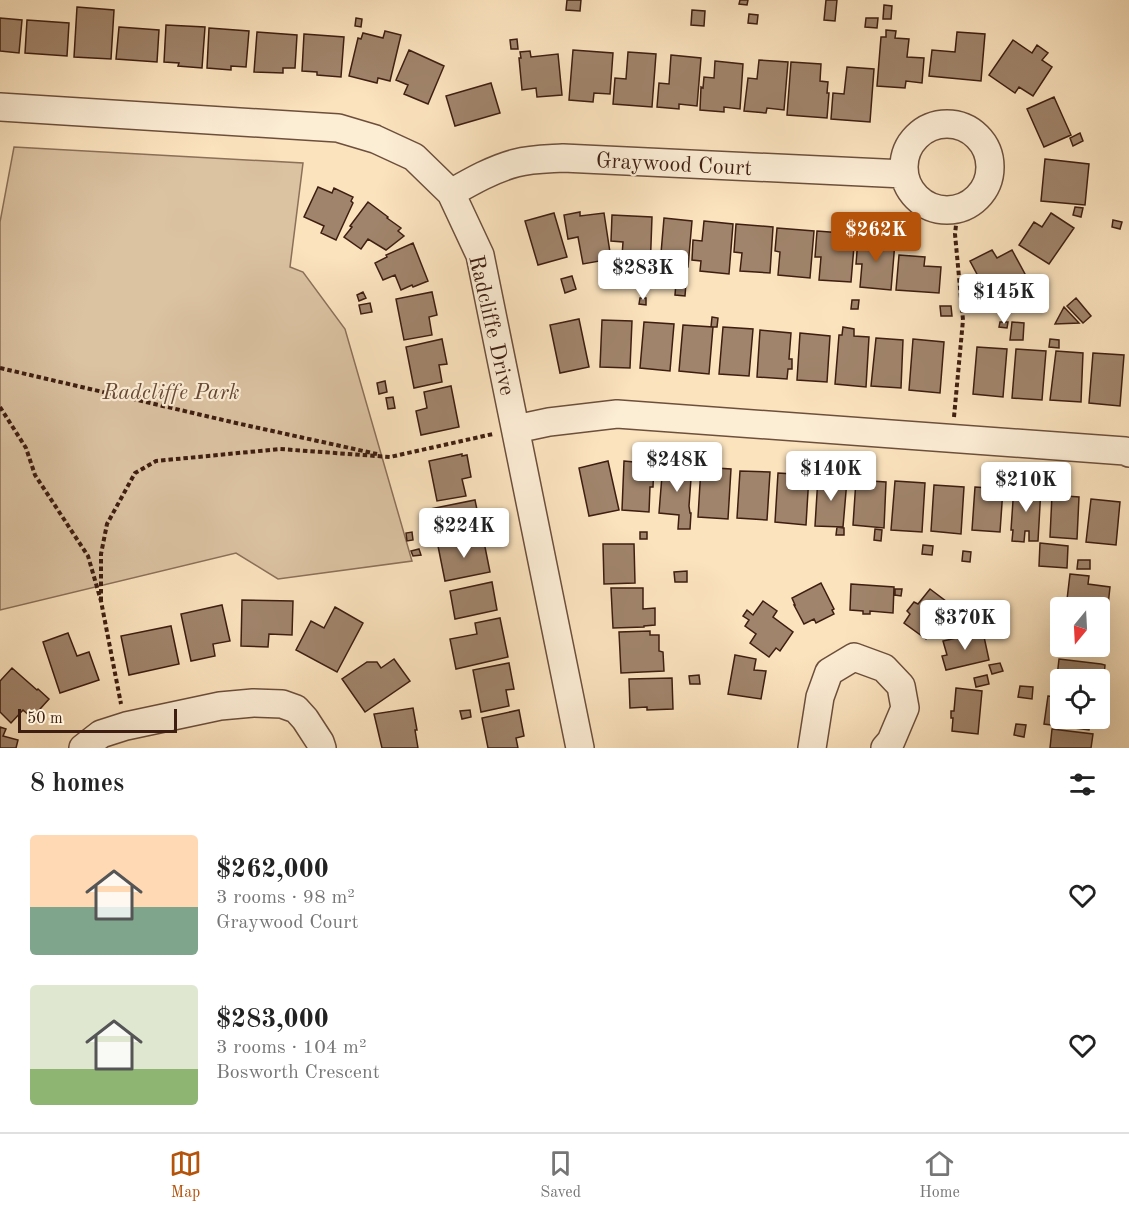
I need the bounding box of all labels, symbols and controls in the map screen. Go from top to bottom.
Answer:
street label: Graywood Court [595,150,753,180]
pin: $262K [834,212,918,263]
text: $262K [845,221,907,241]
pin: $283K [601,250,685,301]
street label: Radcliffe Drive [464,253,518,398]
text: $283K [612,259,674,279]
pin: $145K [962,274,1046,325]
text: $145K [973,283,1035,303]
park label: Radcliffe Park [101,382,240,404]
pin: $248K [635,442,719,493]
text: $248K [646,451,708,471]
pin: $140K [789,451,873,502]
text: $140K [800,460,862,480]
pin: $210K [984,462,1068,513]
text: $210K [995,471,1057,491]
pin: $224K [422,508,506,559]
text: $224K [433,517,495,537]
north arrow [1050,597,1110,657]
map controls [1050,597,1110,729]
pin: $370K [923,600,1007,651]
text: $370K [934,609,996,629]
button: locate [1050,669,1110,729]
scale bar [18,706,177,734]
text: 50 m [27,711,63,727]
icon: filters [1066,768,1099,801]
text: 8 homes [30,771,124,797]
text: $262,000 [216,857,329,883]
icon: home [78,859,150,931]
icon: heart [1066,879,1099,912]
text: 3 rooms · 98 m² [216,888,355,908]
text: Graywood Court [216,913,358,933]
text: $283,000 [216,1007,329,1033]
icon: home [78,1009,150,1081]
icon: heart [1066,1029,1099,1062]
text: 3 rooms · 104 m² [216,1038,366,1058]
text: Bosworth Crescent [216,1063,380,1083]
tab: Map [169,1147,202,1203]
tab: Saved [540,1147,581,1203]
tab: Home [919,1147,960,1203]

